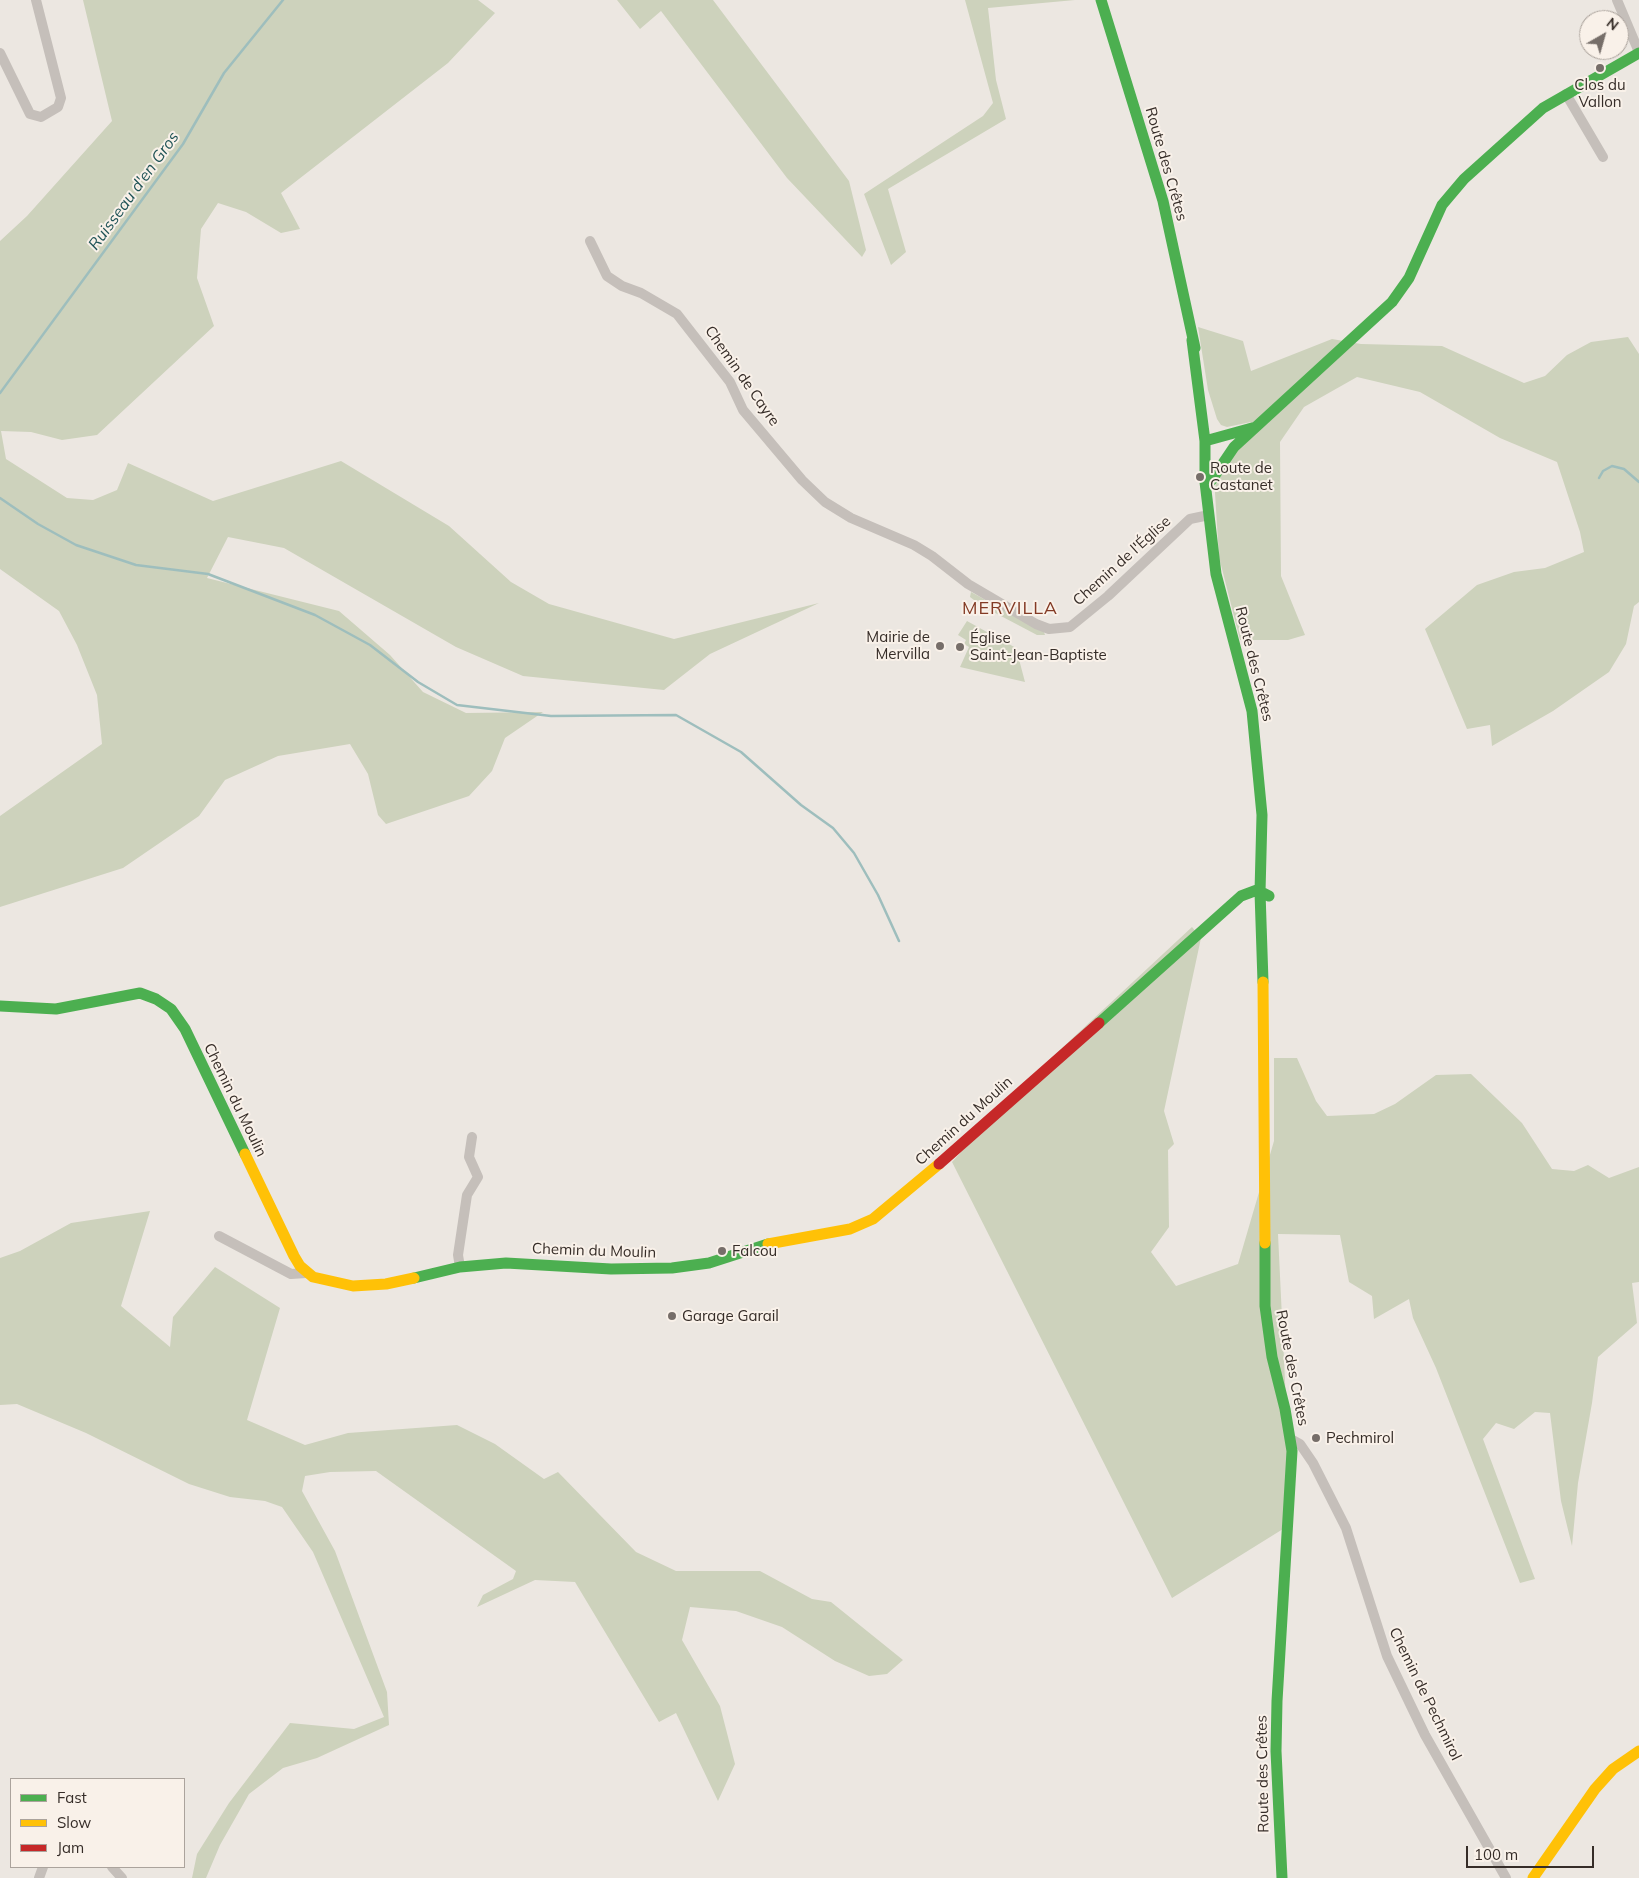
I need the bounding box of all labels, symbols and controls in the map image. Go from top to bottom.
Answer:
north arrow [1579,10,1629,60]
text: N [1603,14,1622,34]
marker: Clos du Vallon [1594,62,1606,74]
place label: Clos du Vallon [1574,76,1626,111]
street label: Route des Crêtes [1141,105,1191,223]
water label: Ruisseau d'en Gros [85,128,183,254]
street label: Chemin de Cayre [701,322,783,430]
place label: Route de Castanet [1210,459,1273,494]
marker: Route de Castanet [1194,471,1206,483]
street label: Chemin de l'Église [1069,512,1175,610]
district label: MERVILLA [961,598,1059,620]
street label: Route des Crêtes [1231,605,1277,723]
place label: Mairie de Mervilla [866,628,930,663]
place label: Église Saint-Jean-Baptiste [970,629,1107,664]
marker: Mairie de Mervilla [934,640,946,652]
marker: Église Saint-Jean-Baptiste [954,641,966,653]
street label: Chemin du Moulin [200,1040,270,1160]
street label: Chemin du Moulin [912,1073,1016,1169]
street label: Chemin du Moulin [532,1240,656,1262]
place label: Falcou [732,1242,777,1260]
marker: Falcou [716,1245,728,1257]
place label: Garage Garail [682,1307,779,1325]
street label: Route des Crêtes [1272,1308,1312,1428]
marker: Garage Garail [666,1310,678,1322]
place label: Pechmirol [1326,1429,1394,1447]
marker: Pechmirol [1310,1432,1322,1444]
street label: Chemin de Pechmirol [1385,1625,1465,1763]
street label: Route des Crêtes [1253,1715,1273,1833]
legend [10,1778,185,1868]
text: Fast [57,1788,87,1807]
text: Slow [57,1813,91,1832]
scale bar [1469,1836,1596,1868]
text: Jam [57,1838,84,1857]
text: 100 m [1474,1845,1518,1864]

